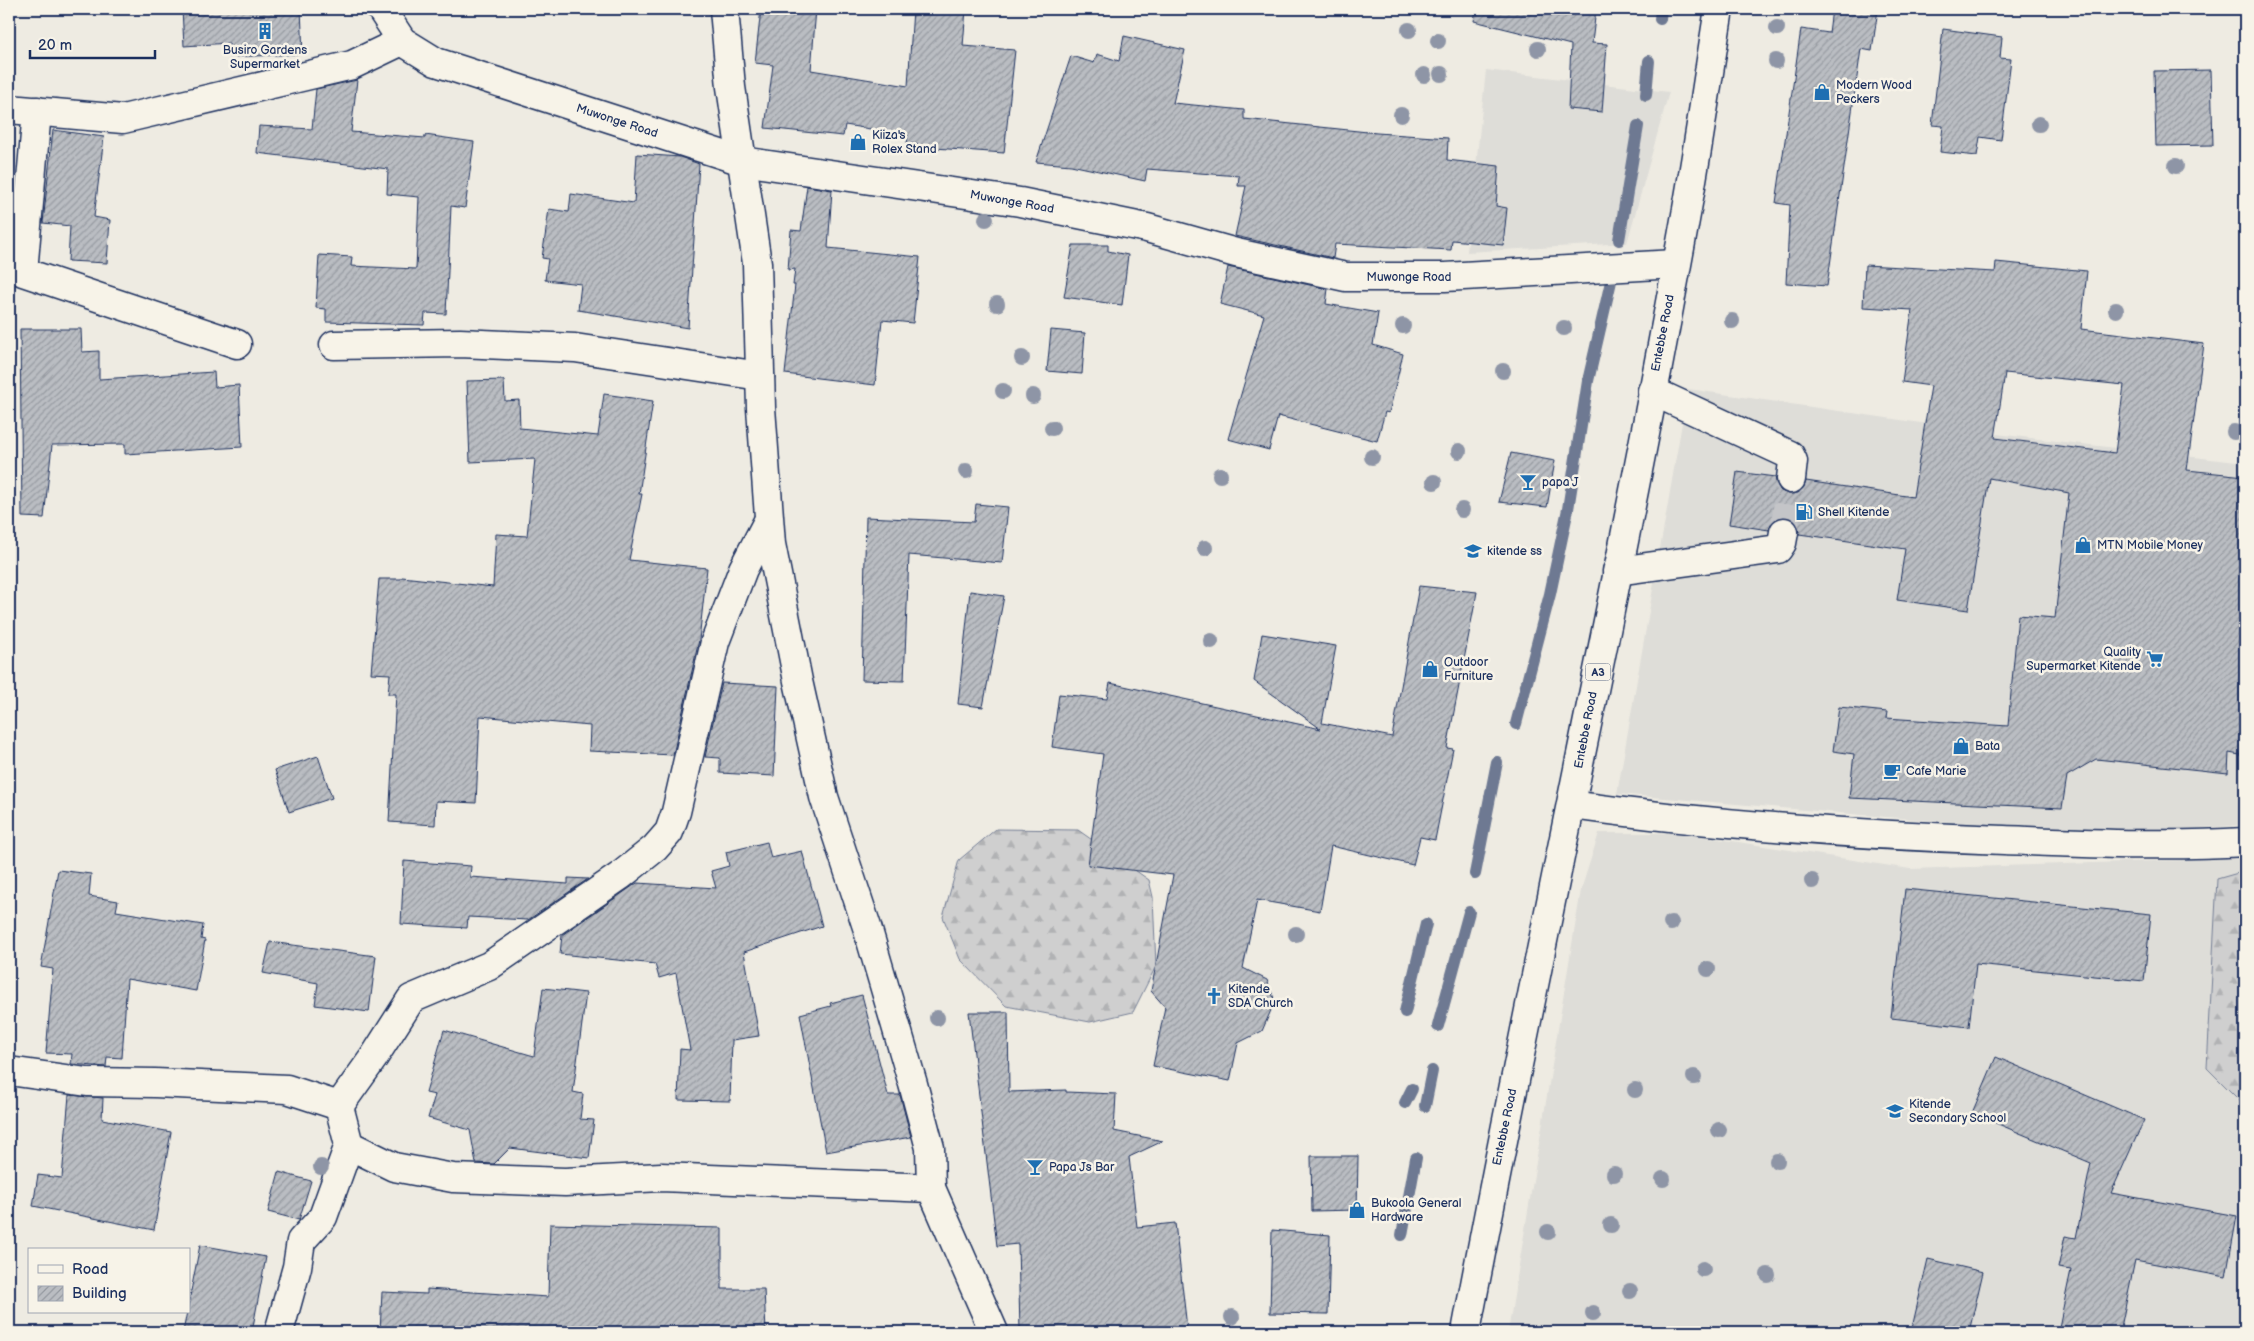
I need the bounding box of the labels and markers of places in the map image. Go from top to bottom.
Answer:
building icon: Busiro Gardens Supermarket [255,21,275,41]
place label: Busiro Gardens Supermarket [223,43,307,72]
place label: Modern Wood Peckers [1836,78,1912,107]
shop icon: Modern Wood Peckers [1812,82,1832,102]
place label: Kiiza's Rolex Stand [872,128,937,157]
shop icon: Kiiza's Rolex Stand [848,132,868,152]
bar icon: papa J [1518,472,1538,492]
place label: papa J [1542,475,1579,490]
fuel station icon: Shell Kitende [1794,502,1814,522]
place label: Shell Kitende [1818,505,1889,520]
shop icon: MTN Mobile Money [2073,535,2093,555]
place label: MTN Mobile Money [2097,538,2203,553]
school or university icon: kitende ss [1463,541,1483,561]
place label: kitende ss [1487,544,1542,559]
place label: Quality Supermarket Kitende [2026,645,2142,674]
supermarket icon: Quality Supermarket Kitende [2145,649,2165,669]
place label: Outdoor Furniture [1444,655,1493,684]
shop icon: Outdoor Furniture [1420,659,1440,679]
shop icon: Bata [1951,736,1971,756]
place label: Bata [1975,739,2000,754]
cafe icon: Cafe Marie [1882,761,1902,781]
place label: Cafe Marie [1906,764,1966,779]
place label: Kitende SDA Church [1228,982,1293,1011]
church icon: Kitende SDA Church [1204,986,1224,1006]
place label: Kitende Secondary School [1909,1097,2006,1126]
school or university icon: Kitende Secondary School [1885,1101,1905,1121]
bar icon: Papa Js Bar [1025,1157,1045,1177]
place label: Papa Js Bar [1049,1160,1115,1175]
place label: Bukoola General Hardware [1371,1196,1461,1225]
shop icon: Bukoola General Hardware [1347,1200,1367,1220]

